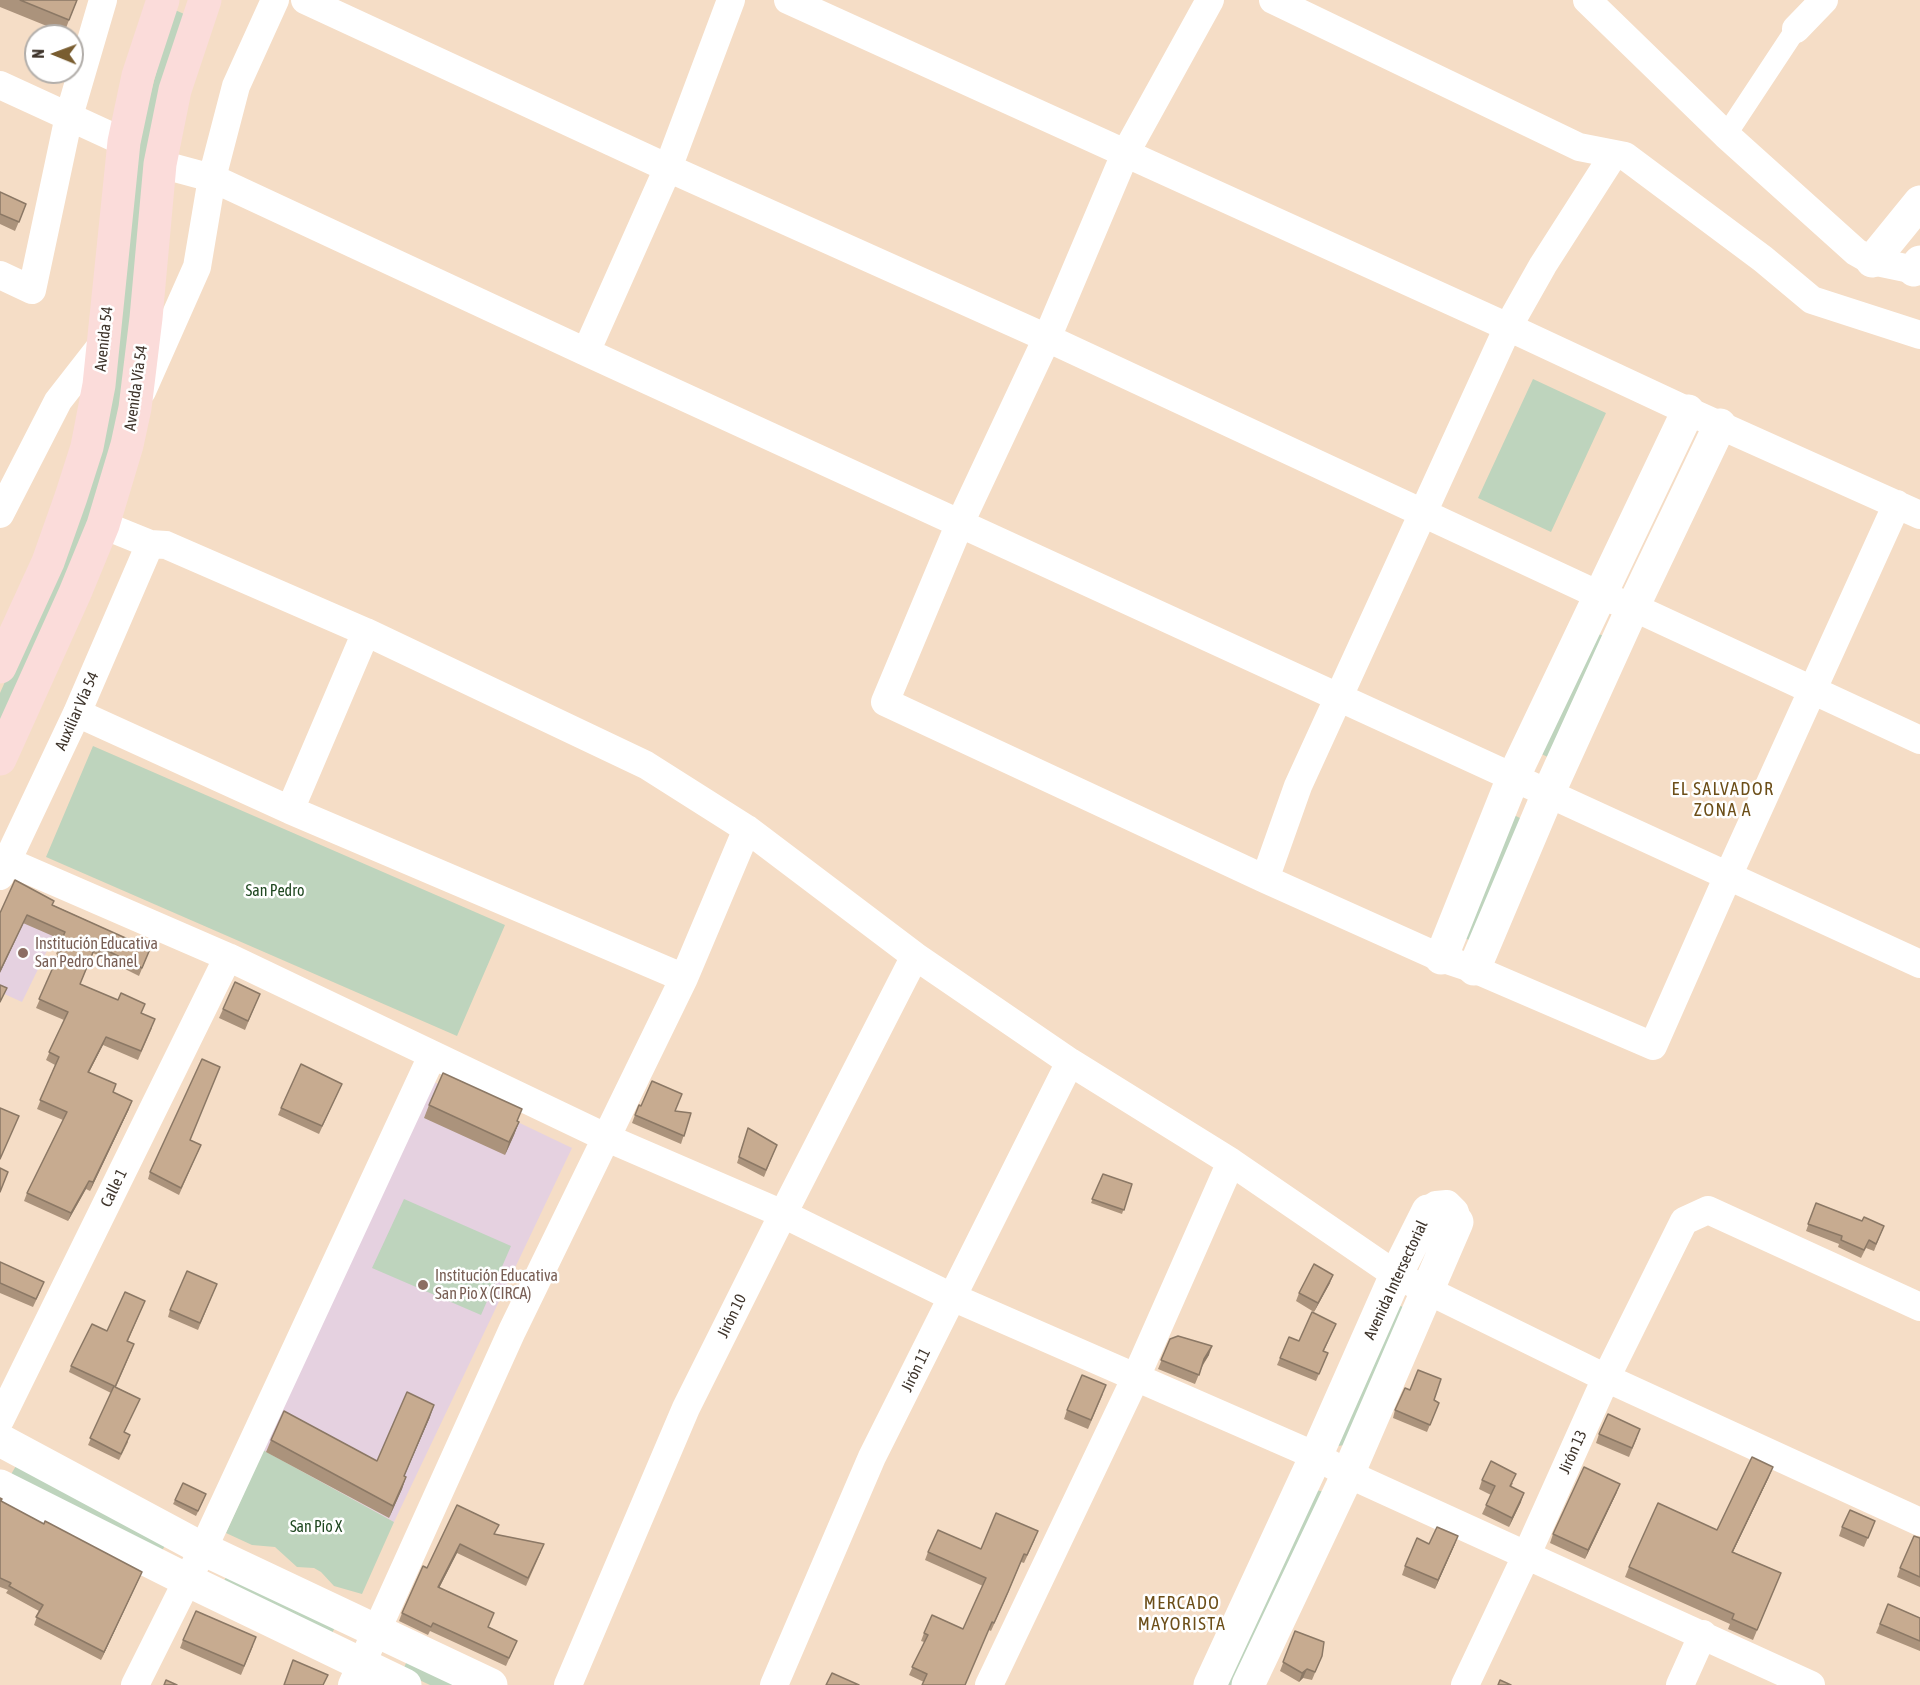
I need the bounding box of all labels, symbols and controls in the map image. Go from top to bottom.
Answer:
north arrow [24,24,84,84]
text: N [29,49,47,59]
street label: Avenida 54 [91,306,117,372]
street label: Avenida Vía 54 [120,344,152,432]
street label: Auxiliar Vía 54 [51,669,103,753]
district label: EL SALVADOR ZONA A [1672,778,1774,820]
park label: San Pedro [246,881,304,901]
place label: Institución Educativa San Pedro Chanel [35,934,158,972]
marker: Institución Educativa San Pedro Chanel [16,946,30,960]
street label: Calle 1 [97,1166,131,1210]
street label: Avenida Intersectorial [1360,1217,1432,1343]
place label: Institución Educativa San Pio X (CIRCA) [435,1266,558,1304]
marker: Institución Educativa San Pio X (CIRCA) [416,1278,430,1292]
street label: Jirón 10 [713,1291,751,1341]
street label: Jirón 11 [897,1345,935,1395]
street label: Jirón 13 [1555,1427,1591,1477]
park label: San Pío X [290,1517,342,1537]
district label: MERCADO MAYORISTA [1138,1592,1226,1634]

